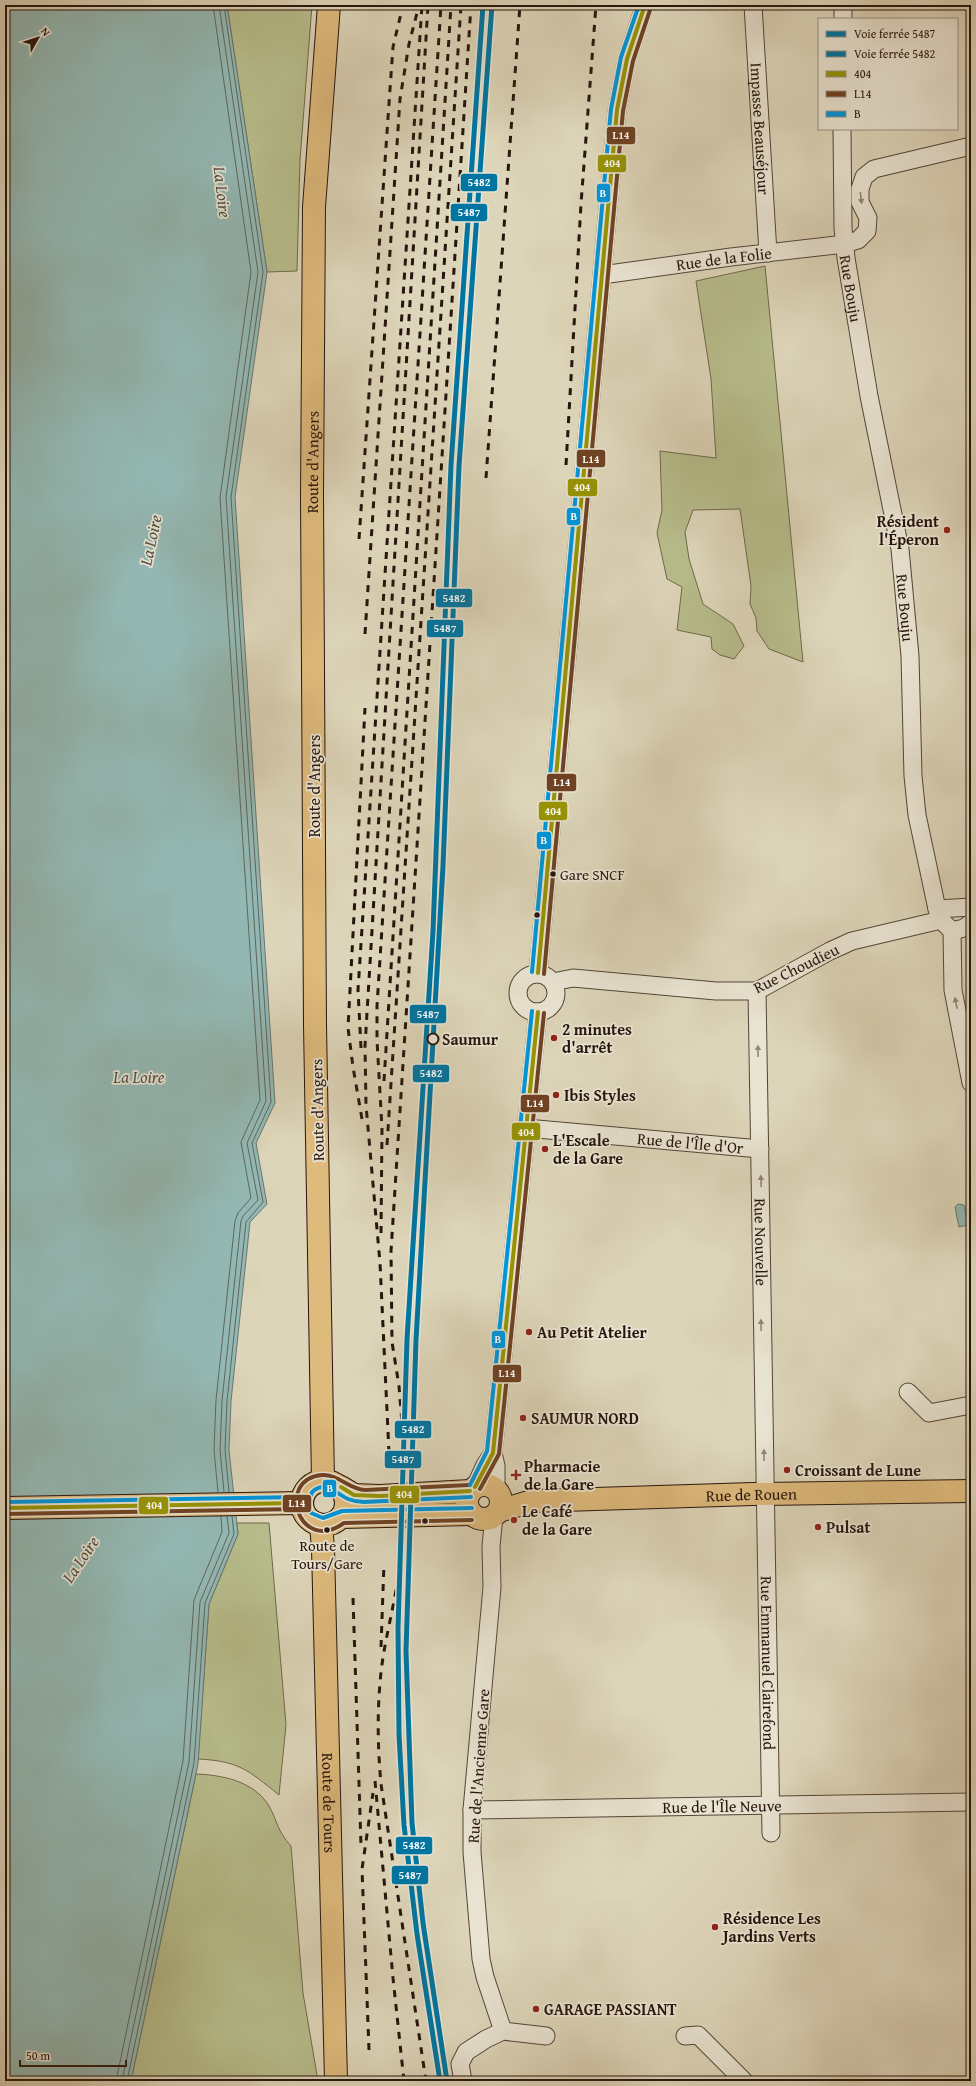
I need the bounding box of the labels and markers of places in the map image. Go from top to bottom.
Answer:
place label: Résident l'Éperon [877,509,940,551]
marker: Résident l'Éperon [942,525,952,535]
place label: Gare SNCF [560,864,625,885]
marker: Gare SNCF [548,869,558,879]
unlabelled marker [532,910,542,920]
place label: 2 minutes d'arrêt [562,1017,632,1059]
place label: Saumur [442,1027,499,1051]
marker: Saumur [426,1032,440,1046]
marker: 2 minutes d'arrêt [549,1033,559,1043]
place label: Ibis Styles [564,1083,636,1107]
marker: Ibis Styles [551,1090,561,1100]
place label: L'Escale de la Gare [553,1128,623,1170]
marker: L'Escale de la Gare [540,1144,550,1154]
place label: Au Petit Atelier [537,1320,648,1344]
marker: Au Petit Atelier [524,1327,534,1337]
place label: SAUMUR NORD [531,1406,639,1430]
marker: SAUMUR NORD [518,1413,528,1423]
place label: Pharmacie de la Gare [524,1454,601,1496]
place label: Croissant de Lune [795,1458,921,1482]
marker: Croissant de Lune [782,1465,792,1475]
marker: Pharmacie de la Gare [511,1470,521,1480]
place label: Le Café de la Gare [522,1499,592,1541]
marker: Le Café de la Gare [509,1515,519,1525]
place label: Pulsat [826,1515,871,1539]
unlabelled marker [420,1516,430,1526]
marker: Pulsat [813,1522,823,1532]
marker: Route de Tours/Gare [322,1525,332,1535]
place label: Route de Tours/Gare [291,1535,363,1574]
place label: Résidence Les Jardins Verts [720,1906,821,1948]
marker: Résidence Les Jardins Verts [710,1922,720,1932]
place label: GARAGE PASSIANT [544,1997,677,2021]
marker: GARAGE PASSIANT [531,2004,541,2014]

